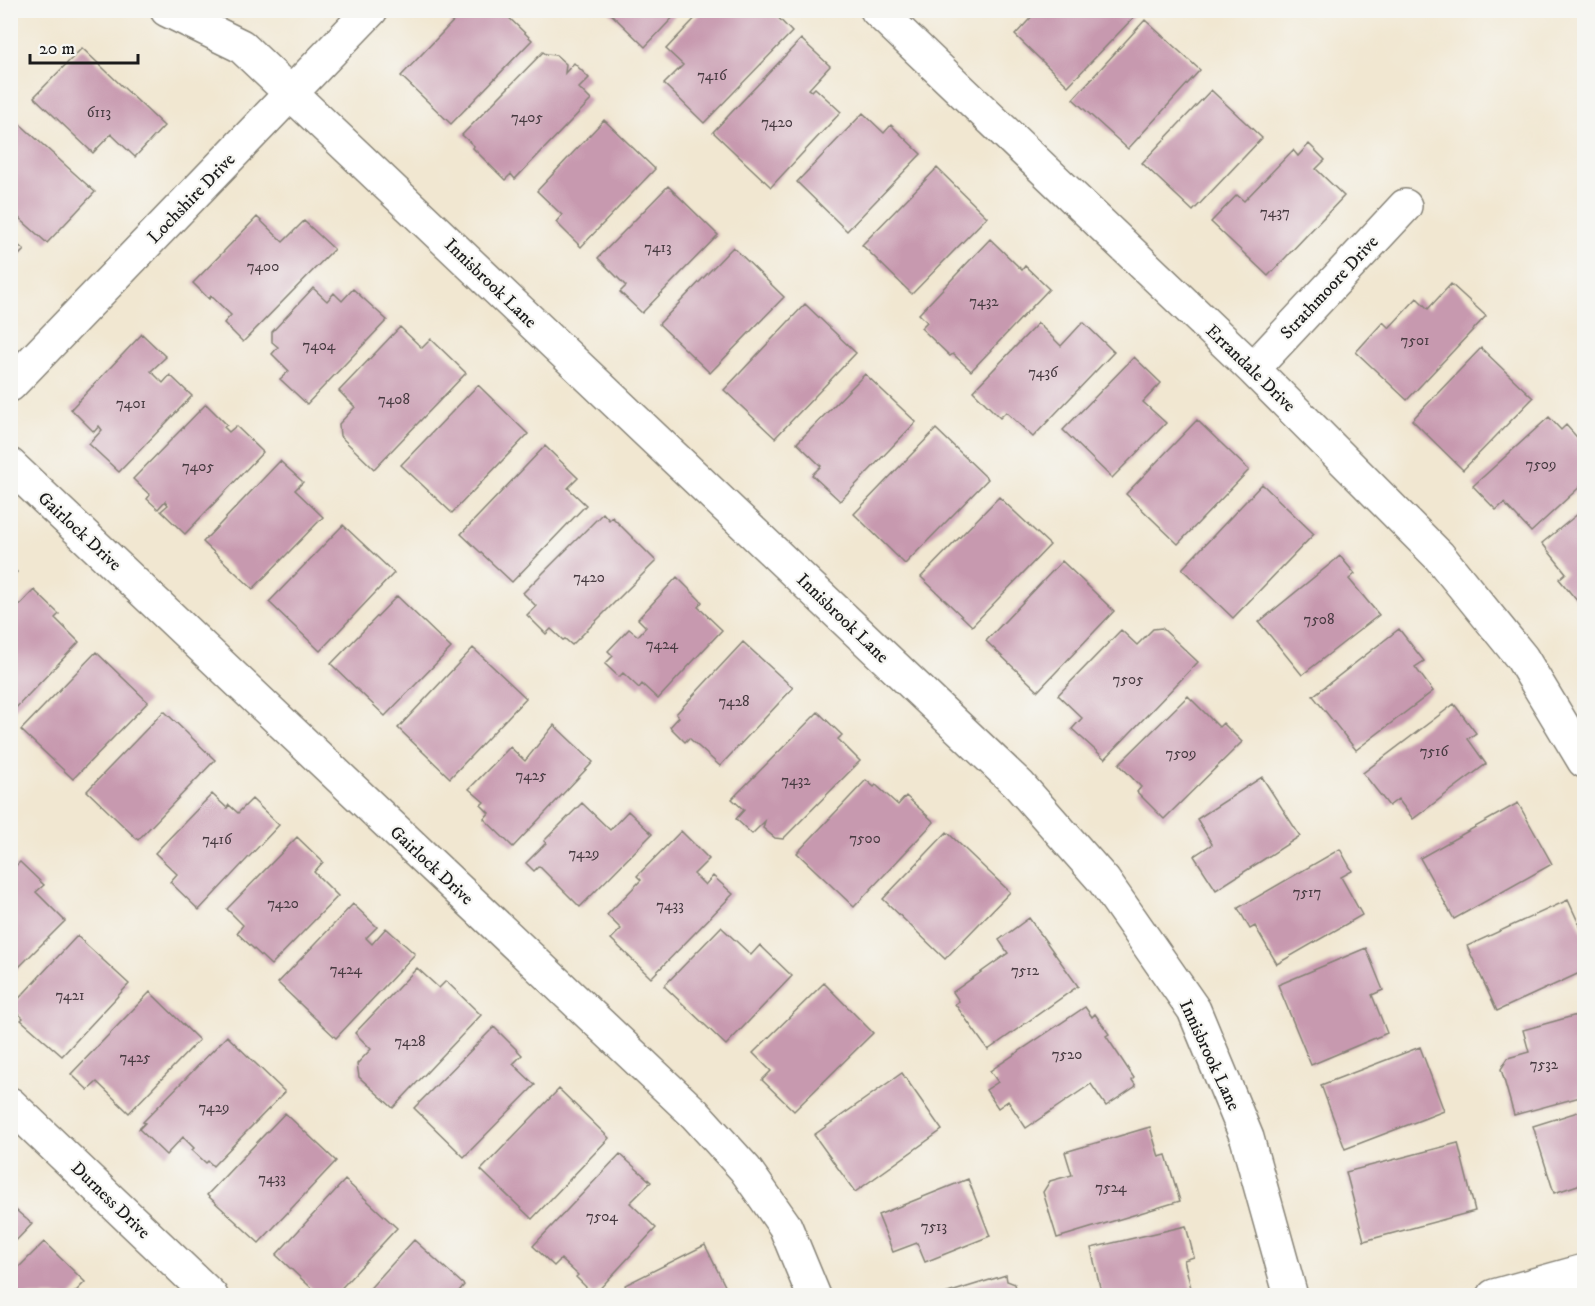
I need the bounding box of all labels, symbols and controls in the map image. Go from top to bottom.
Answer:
scale bar [30,27,138,65]
text: 20 m [39,38,75,60]
house number: 7416 [697,66,728,85]
house number: 6113 [87,103,111,122]
house number: 7405 [511,108,543,127]
house number: 7420 [761,113,793,132]
street label: Lochshire Drive [143,149,240,248]
house number: 7437 [1260,203,1290,222]
street label: Strathmoore Drive [1276,231,1383,344]
street label: Innisbrook Lane [440,234,541,333]
house number: 7413 [644,238,672,257]
house number: 7400 [247,257,279,276]
house number: 7432 [969,292,999,311]
street label: Errandale Drive [1201,320,1300,417]
house number: 7501 [1401,331,1429,350]
house number: 7404 [303,336,336,355]
house number: 7436 [1028,363,1059,382]
house number: 7408 [378,390,410,409]
house number: 7401 [116,394,146,413]
house number: 7509 [1526,455,1556,474]
house number: 7405 [182,457,214,476]
street label: Gairlock Drive [33,487,126,576]
house number: 7420 [573,568,605,587]
street label: Innisbrook Lane [792,569,893,668]
house number: 7508 [1304,610,1334,629]
house number: 7424 [646,635,679,654]
house number: 7505 [1113,670,1144,689]
house number: 7428 [718,692,750,711]
house number: 7516 [1420,742,1449,761]
house number: 7509 [1166,744,1196,763]
house number: 7425 [515,766,547,785]
house number: 7432 [781,771,811,790]
street label: Gairlock Drive [385,821,478,910]
house number: 7500 [849,829,881,848]
house number: 7416 [202,830,233,849]
house number: 7429 [568,844,600,863]
house number: 7517 [1293,883,1321,902]
house number: 7420 [267,894,299,913]
house number: 7433 [656,896,684,915]
house number: 7424 [330,960,363,979]
house number: 7512 [1011,961,1040,980]
house number: 7421 [55,986,85,1005]
street label: Innisbrook Lane [1174,997,1244,1114]
house number: 7428 [394,1032,426,1051]
house number: 7520 [1052,1045,1082,1064]
house number: 7425 [119,1048,151,1067]
house number: 7532 [1530,1055,1559,1074]
house number: 7429 [198,1098,230,1117]
street label: Durness Drive [66,1158,154,1244]
house number: 7433 [258,1169,286,1188]
house number: 7524 [1095,1178,1127,1197]
house number: 7504 [586,1207,618,1226]
house number: 7513 [921,1217,947,1236]

